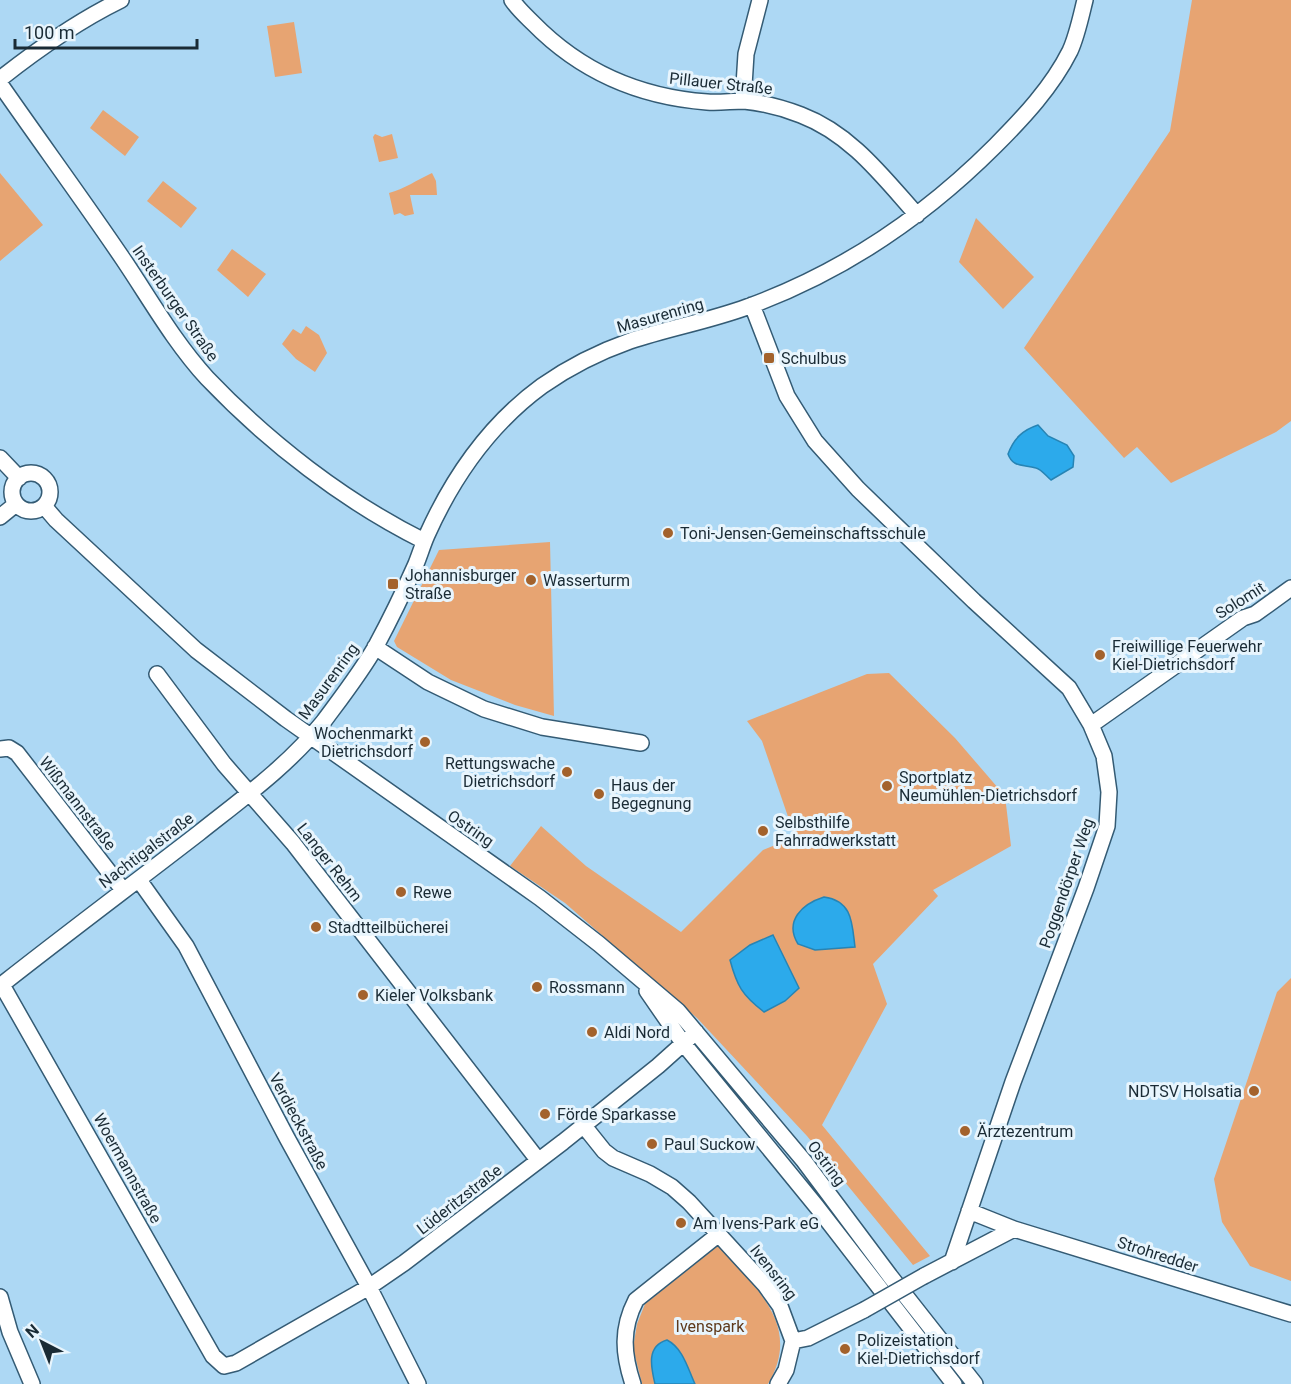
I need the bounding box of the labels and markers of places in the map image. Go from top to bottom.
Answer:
place label: Schulbus [781,349,846,368]
marker: Schulbus [762,351,776,365]
place label: Toni-Jensen-Gemeinschaftsschule [680,524,926,543]
marker: Toni-Jensen-Gemeinschaftsschule [661,526,675,540]
place label: Johannisburger Straße [405,566,517,603]
place label: Wasserturm [543,571,630,590]
marker: Wasserturm [524,573,538,587]
marker: Johannisburger Straße [386,577,400,591]
place label: Freiwillige Feuerwehr Kiel-Dietrichsdorf [1112,637,1263,674]
marker: Freiwillige Feuerwehr Kiel-Dietrichsdorf [1093,648,1107,662]
place label: Wochenmarkt Dietrichsdorf [314,724,413,761]
marker: Wochenmarkt Dietrichsdorf [418,735,432,749]
place label: Rettungswache Dietrichsdorf [445,754,555,791]
marker: Rettungswache Dietrichsdorf [560,765,574,779]
place label: Sportplatz Neumühlen-Dietrichsdorf [899,768,1078,805]
place label: Haus der Begegnung [611,776,691,813]
marker: Sportplatz Neumühlen-Dietrichsdorf [880,779,894,793]
marker: Haus der Begegnung [592,787,606,801]
place label: Selbsthilfe Fahrradwerkstatt [775,813,896,850]
marker: Selbsthilfe Fahrradwerkstatt [756,824,770,838]
place label: Rewe [413,883,452,902]
marker: Rewe [394,885,408,899]
place label: Stadtteilbücherei [328,918,448,937]
marker: Stadtteilbücherei [309,920,323,934]
place label: Rossmann [549,978,625,997]
marker: Rossmann [530,980,544,994]
place label: Kieler Volksbank [375,986,494,1005]
marker: Kieler Volksbank [356,988,370,1002]
place label: Aldi Nord [604,1023,670,1042]
marker: Aldi Nord [585,1025,599,1039]
place label: NDTSV Holsatia [1128,1082,1242,1101]
marker: NDTSV Holsatia [1247,1084,1261,1098]
place label: Förde Sparkasse [557,1105,676,1124]
marker: Förde Sparkasse [538,1107,552,1121]
place label: Ärztezentrum [977,1122,1073,1141]
marker: Ärztezentrum [958,1124,972,1138]
place label: Paul Suckow [664,1135,755,1154]
marker: Paul Suckow [645,1137,659,1151]
place label: Am Ivens-Park eG [693,1214,819,1233]
marker: Am Ivens-Park eG [674,1216,688,1230]
place label: Polizeistation Kiel-Dietrichsdorf [857,1331,980,1368]
marker: Polizeistation Kiel-Dietrichsdorf [838,1342,852,1356]

